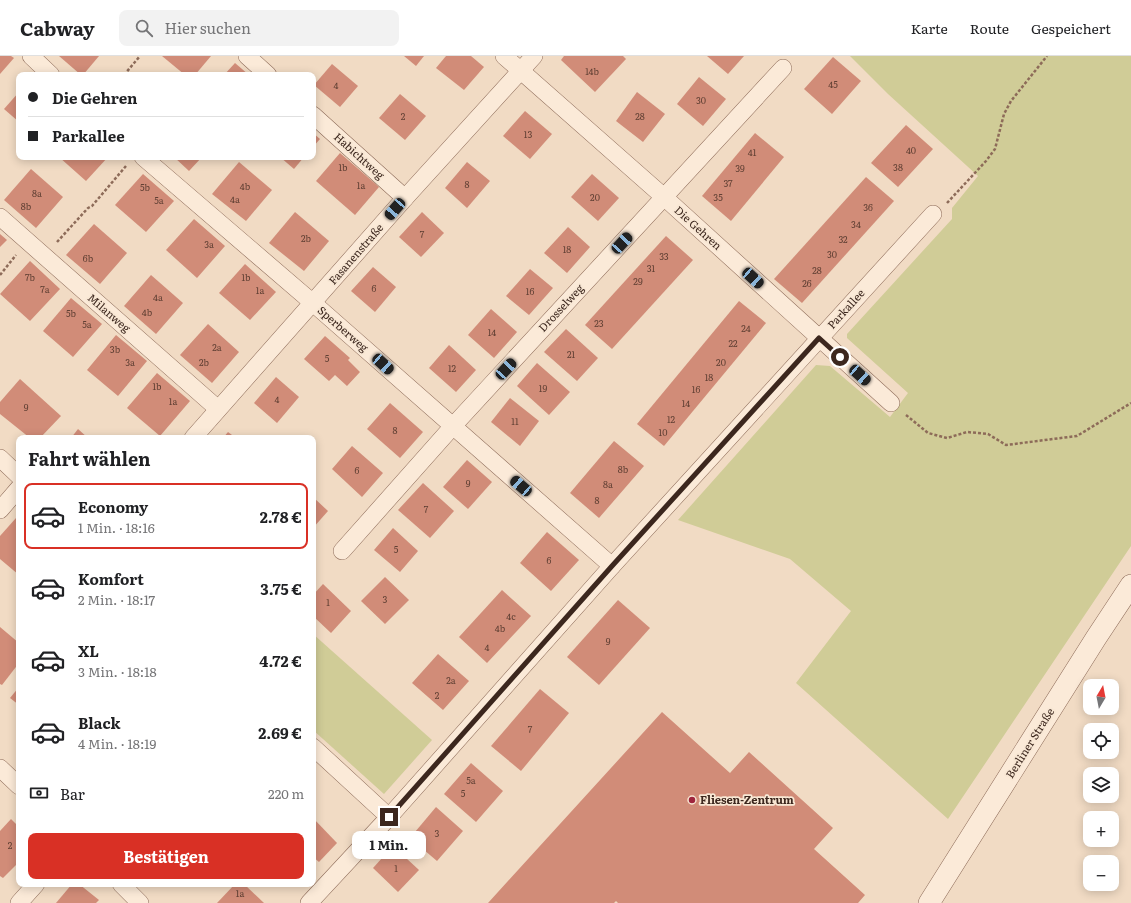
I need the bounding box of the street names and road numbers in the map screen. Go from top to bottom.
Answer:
street label: Habichtweg [331,128,389,183]
street label: Die Gehren [671,202,726,253]
street label: Fasanenstraße [324,219,386,287]
street label: Drosselweg [534,279,587,335]
street label: Parkallee [823,285,868,332]
street label: Milanweg [85,289,135,336]
street label: Sperberweg [315,302,373,355]
street label: Berliner Straße [1001,704,1057,781]

